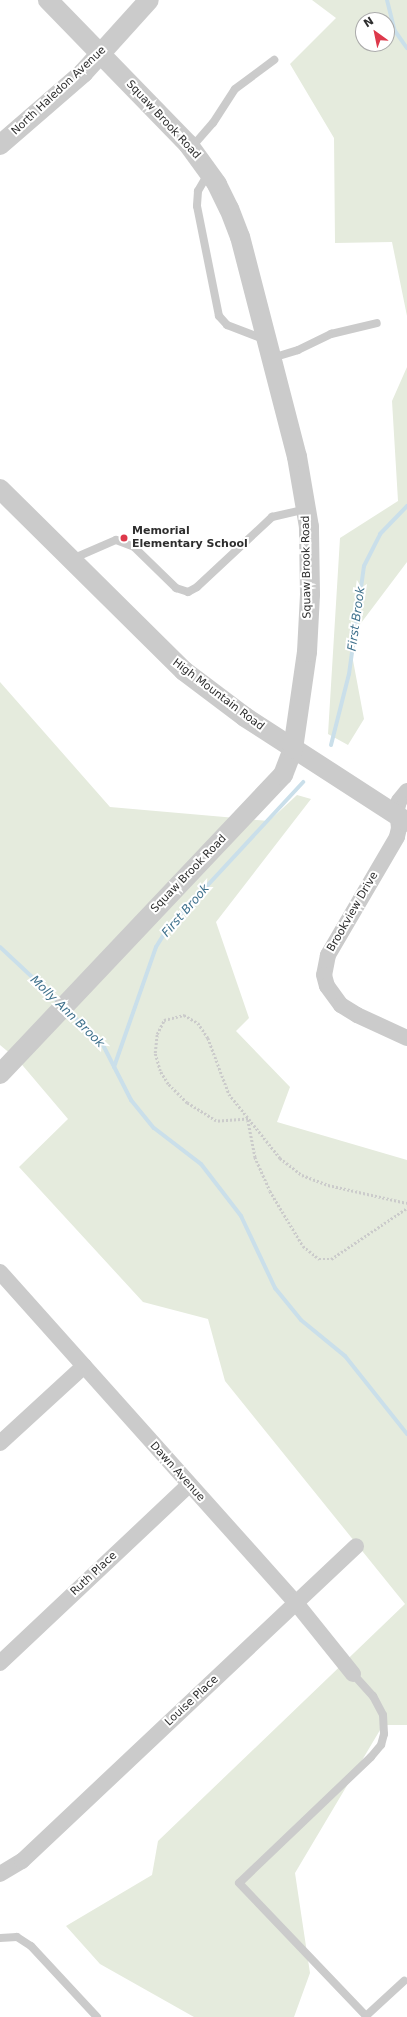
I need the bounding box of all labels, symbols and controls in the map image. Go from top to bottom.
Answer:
north arrow [355,12,395,52]
text: N [361,14,376,30]
street label: North Haledon Avenue [9,44,109,138]
street label: Squaw Brook Road [123,78,203,162]
street label: Squaw Brook Road [300,515,314,619]
place label: Memorial Elementary School [132,525,248,551]
marker: Memorial Elementary School [119,533,129,543]
water label: First Brook [345,586,369,652]
street label: High Mountain Road [170,656,266,734]
street label: Squaw Brook Road [149,832,229,916]
street label: Brookview Drive [325,870,381,954]
water label: First Brook [159,882,213,940]
water label: Molly Ann Brook [27,973,107,1051]
street label: Dawn Avenue [147,1440,207,1504]
street label: Ruth Place [68,1549,120,1599]
street label: Louise Place [163,1673,221,1729]

